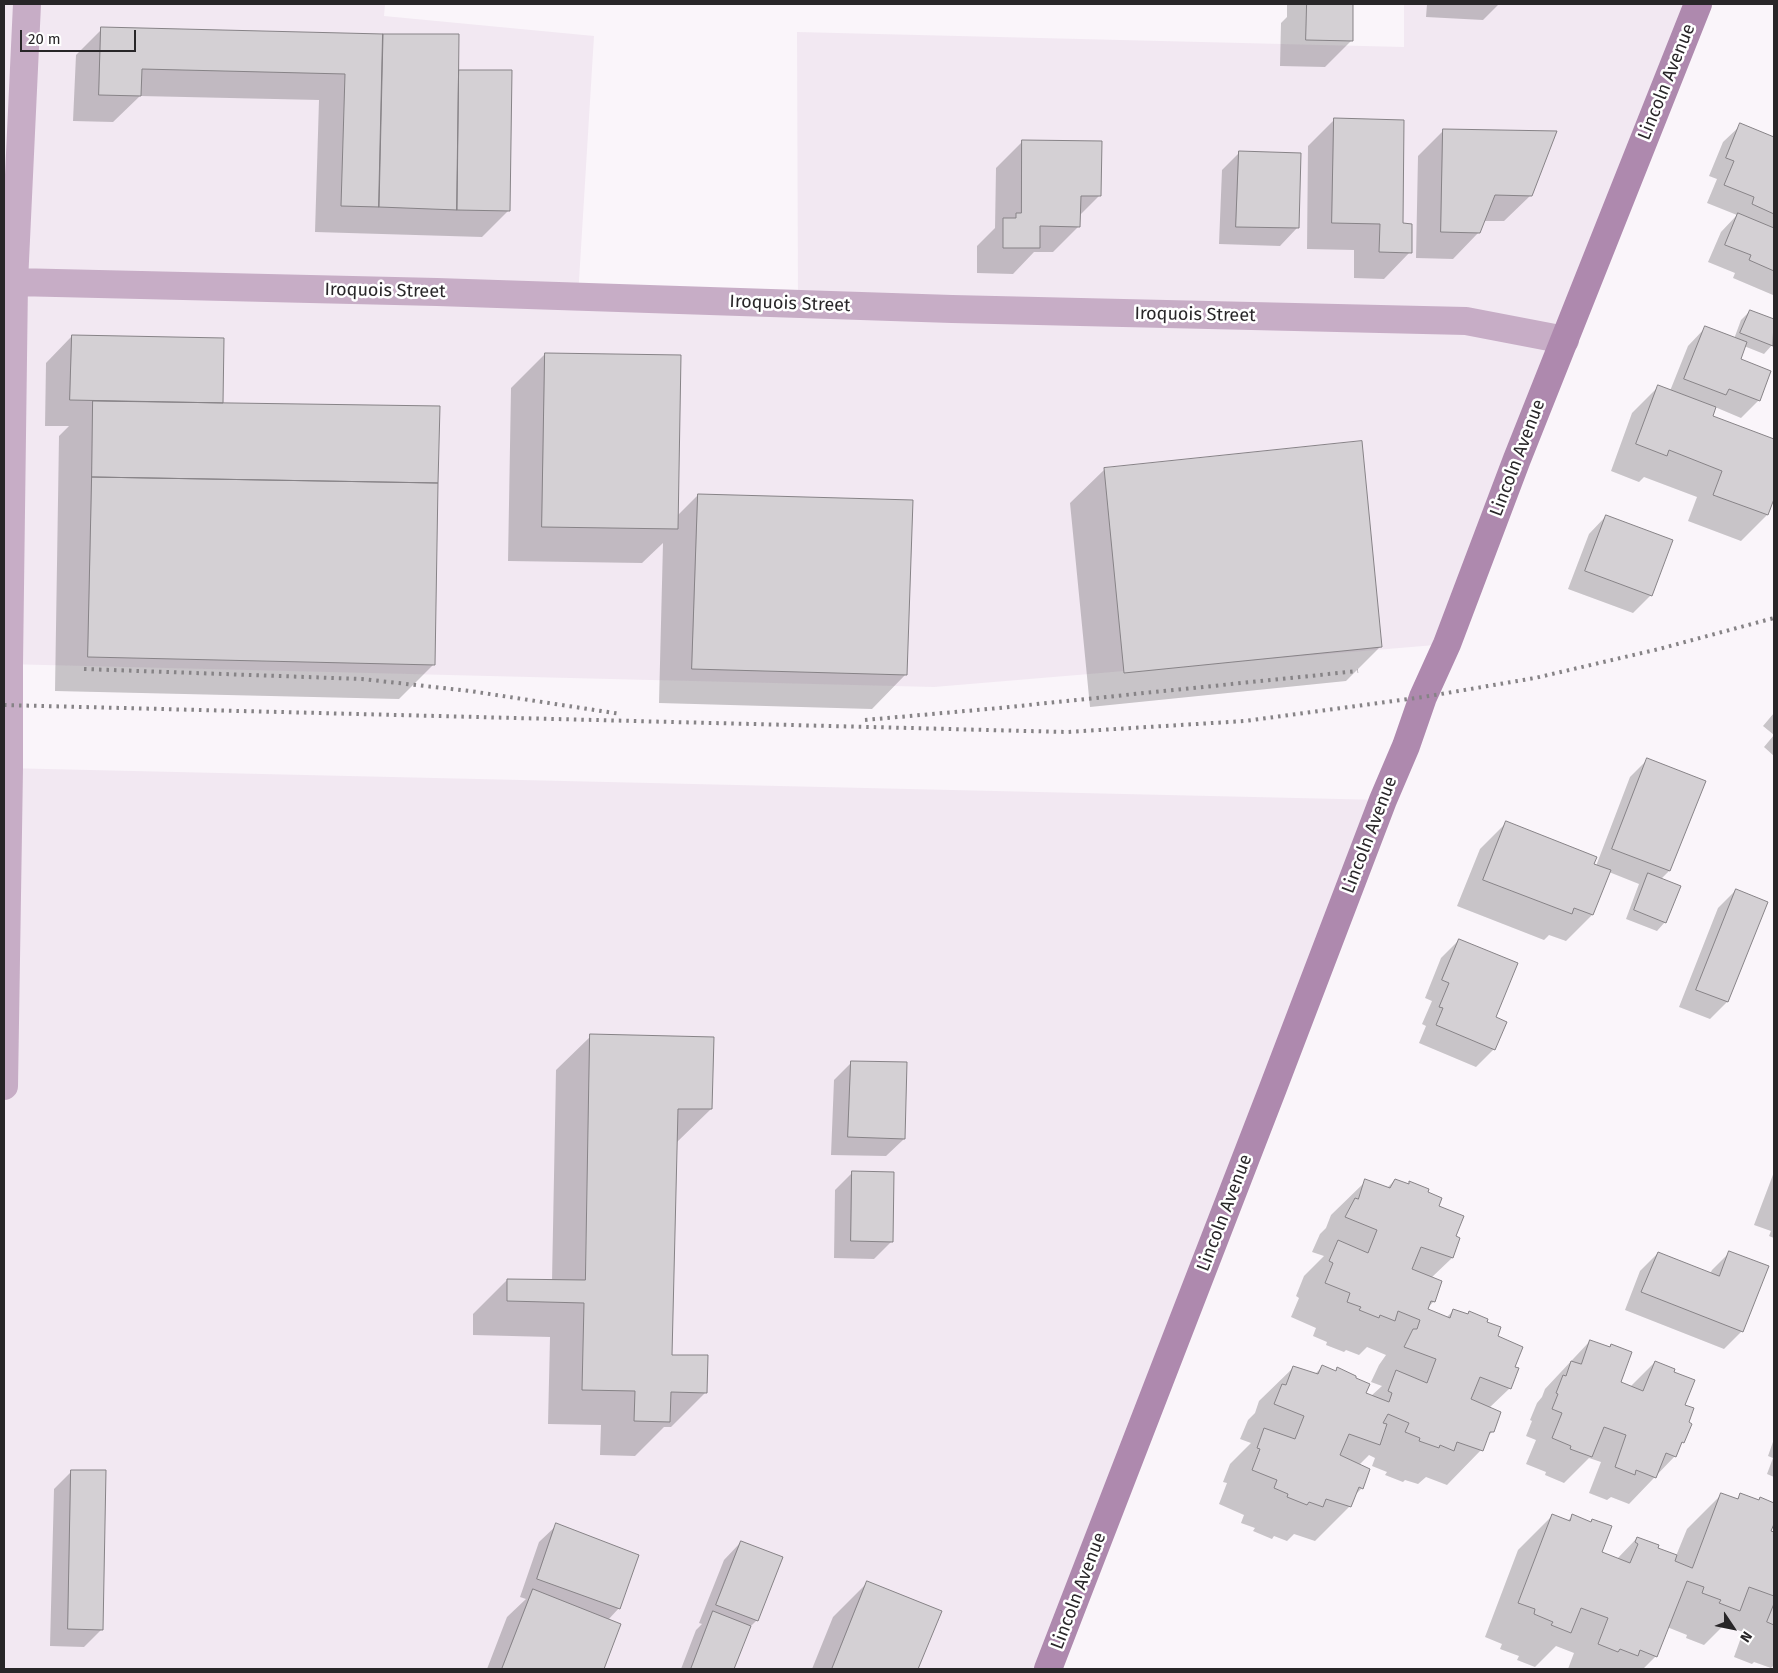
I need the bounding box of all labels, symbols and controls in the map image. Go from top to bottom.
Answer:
scale bar [22,20,139,52]
street label: Lincoln Avenue [1634,21,1700,143]
text: 20 m [28,30,61,48]
street label: Iroquois Street [324,279,446,303]
street label: Iroquois Street [729,291,851,317]
street label: Iroquois Street [1134,303,1256,327]
street label: Lincoln Avenue [1486,396,1550,520]
street label: Lincoln Avenue [1338,773,1402,897]
street label: Lincoln Avenue [1193,1151,1257,1275]
street label: Lincoln Avenue [1047,1529,1111,1653]
north arrow [1708,1603,1758,1653]
text: N [1736,1628,1756,1645]

